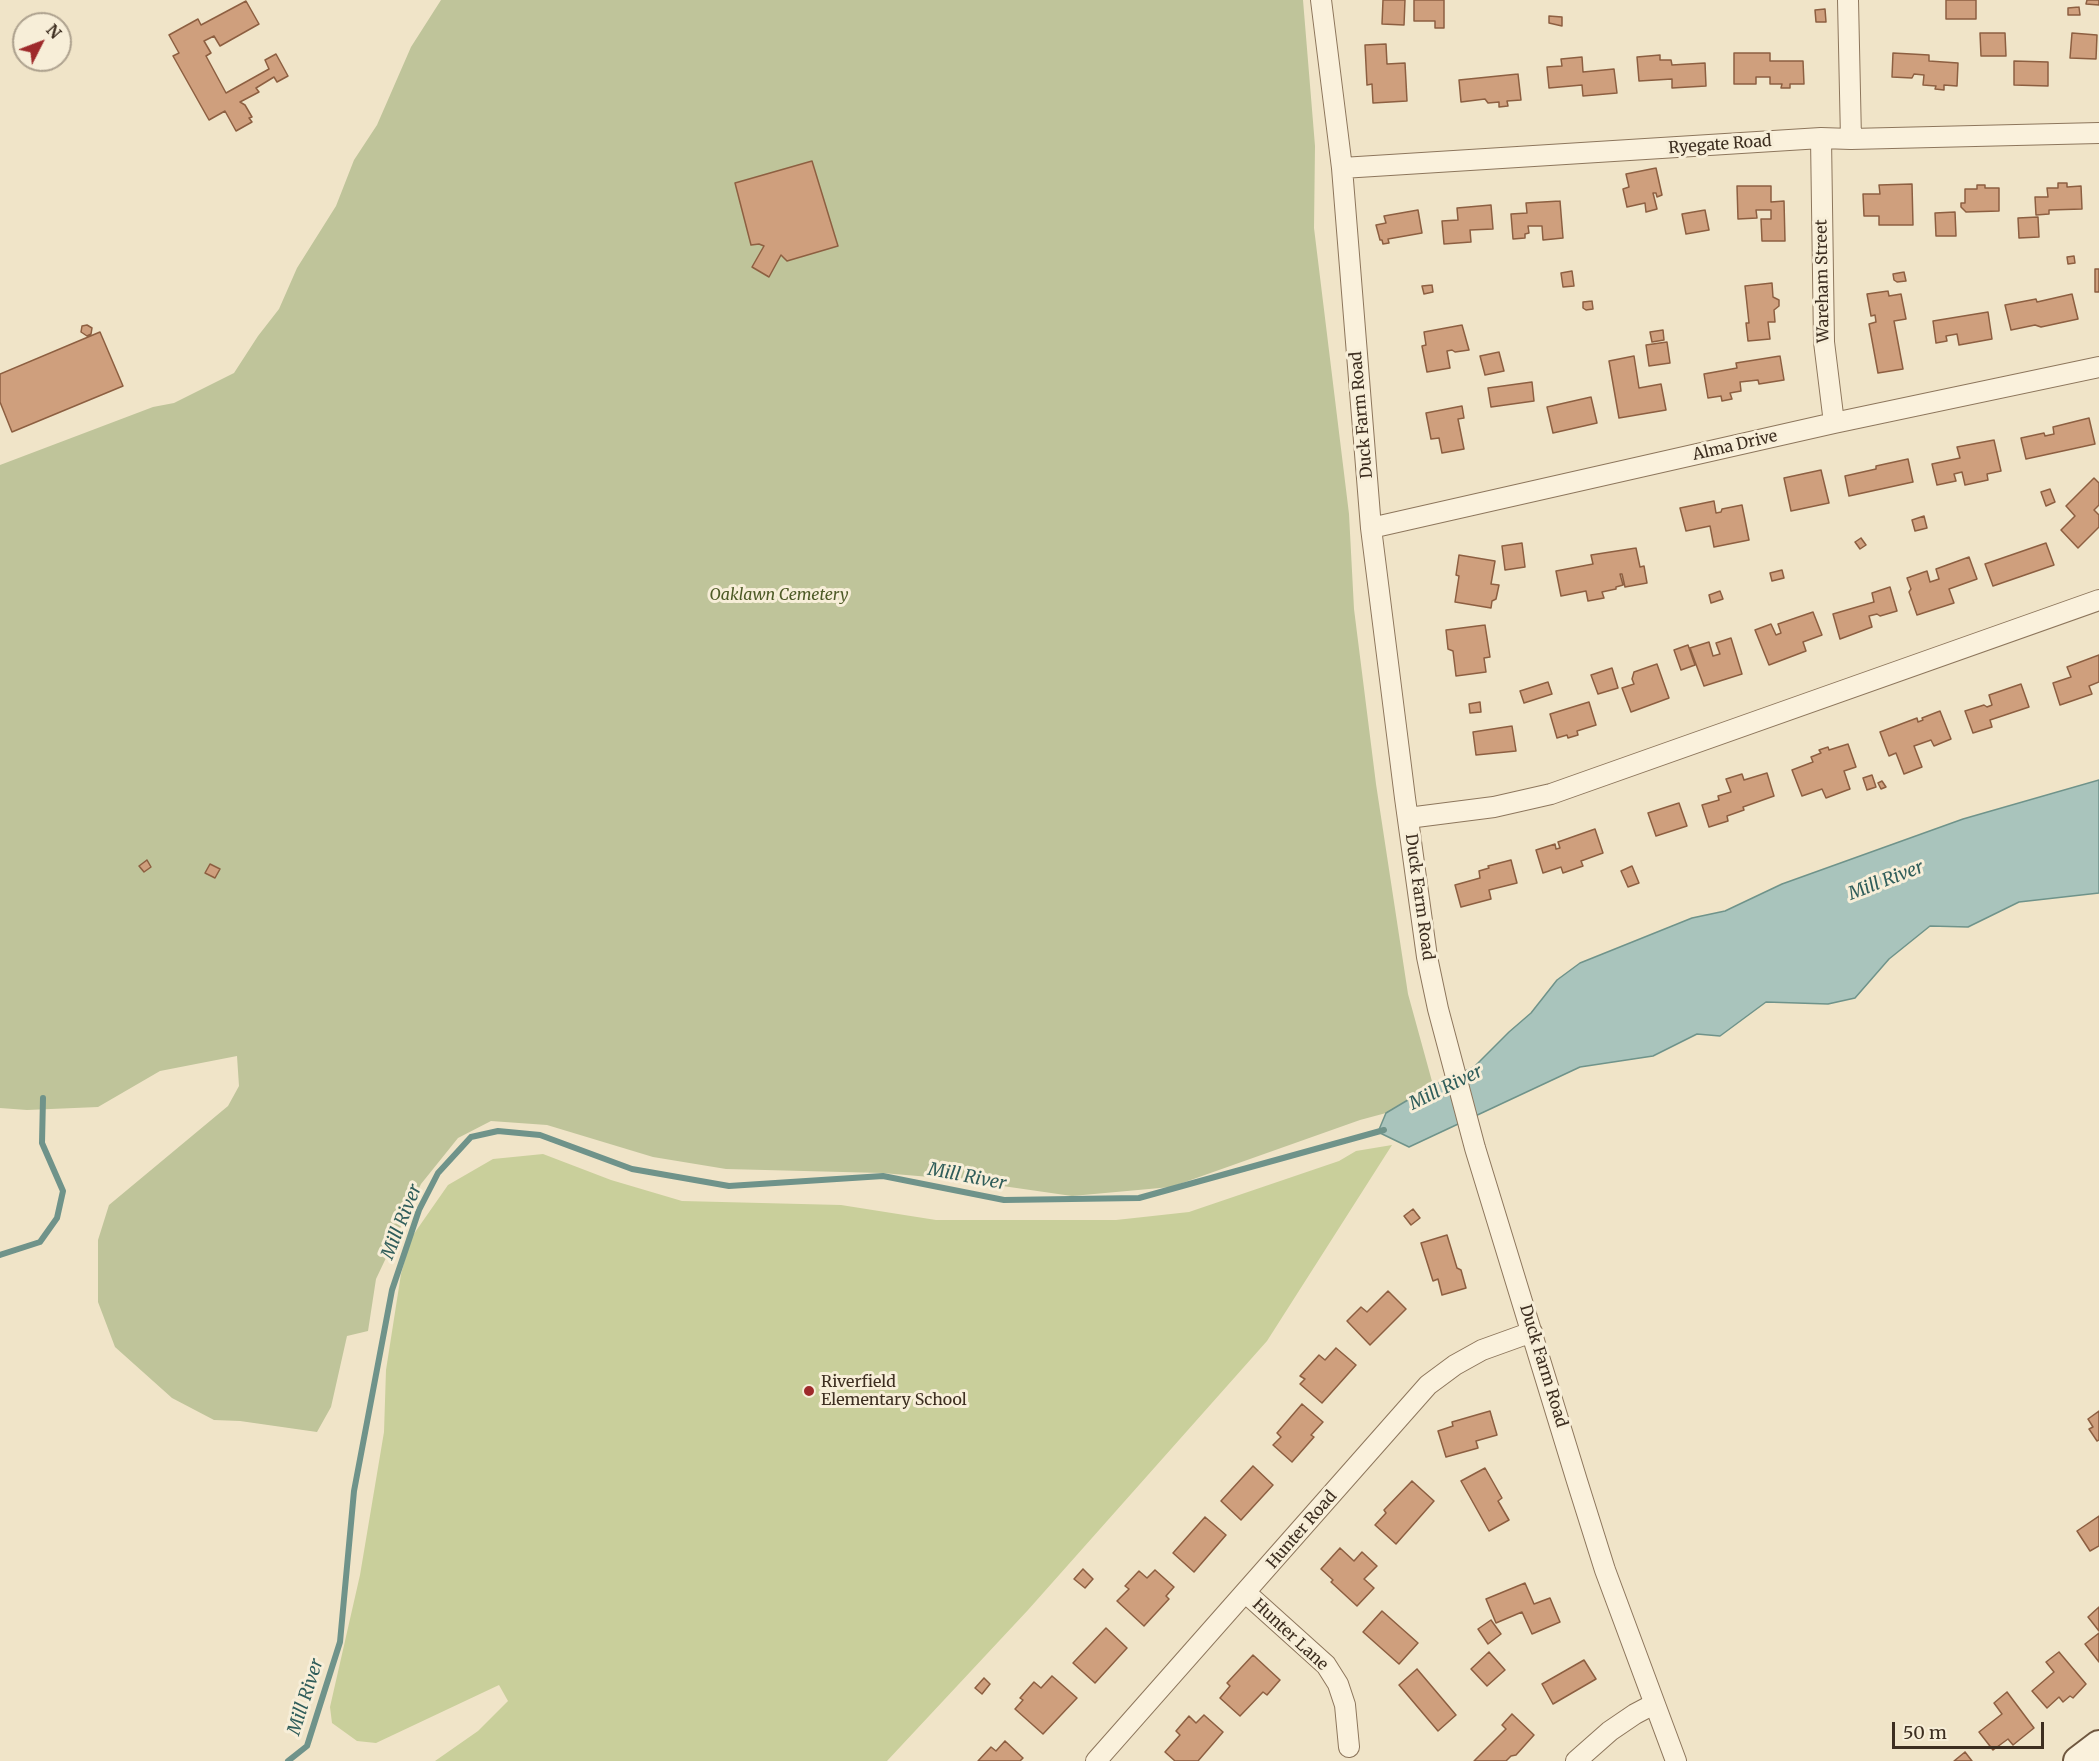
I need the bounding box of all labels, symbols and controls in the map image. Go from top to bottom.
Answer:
north arrow [12,12,72,72]
text: N [42,20,66,43]
street label: Ryegate Road [1668,132,1772,158]
street label: Wareham Street [1812,219,1834,343]
street label: Duck Farm Road [1347,351,1377,479]
street label: Alma Drive [1691,427,1779,465]
park label: Oaklawn Cemetery [710,585,848,605]
street label: Duck Farm Road [1401,833,1437,961]
water label: Mill River [1845,857,1927,905]
water label: Mill River [1406,1061,1486,1115]
water label: Mill River [926,1159,1008,1195]
water label: Mill River [377,1181,427,1263]
street label: Duck Farm Road [1515,1302,1571,1430]
place label: Riverfield Elementary School [821,1372,967,1410]
marker: Riverfield Elementary School [802,1384,816,1398]
street label: Hunter Road [1263,1487,1341,1573]
street label: Hunter Lane [1248,1595,1332,1675]
water label: Mill River [284,1656,328,1738]
scale bar [1895,1710,2046,1748]
text: 50 m [1903,1721,1947,1744]

